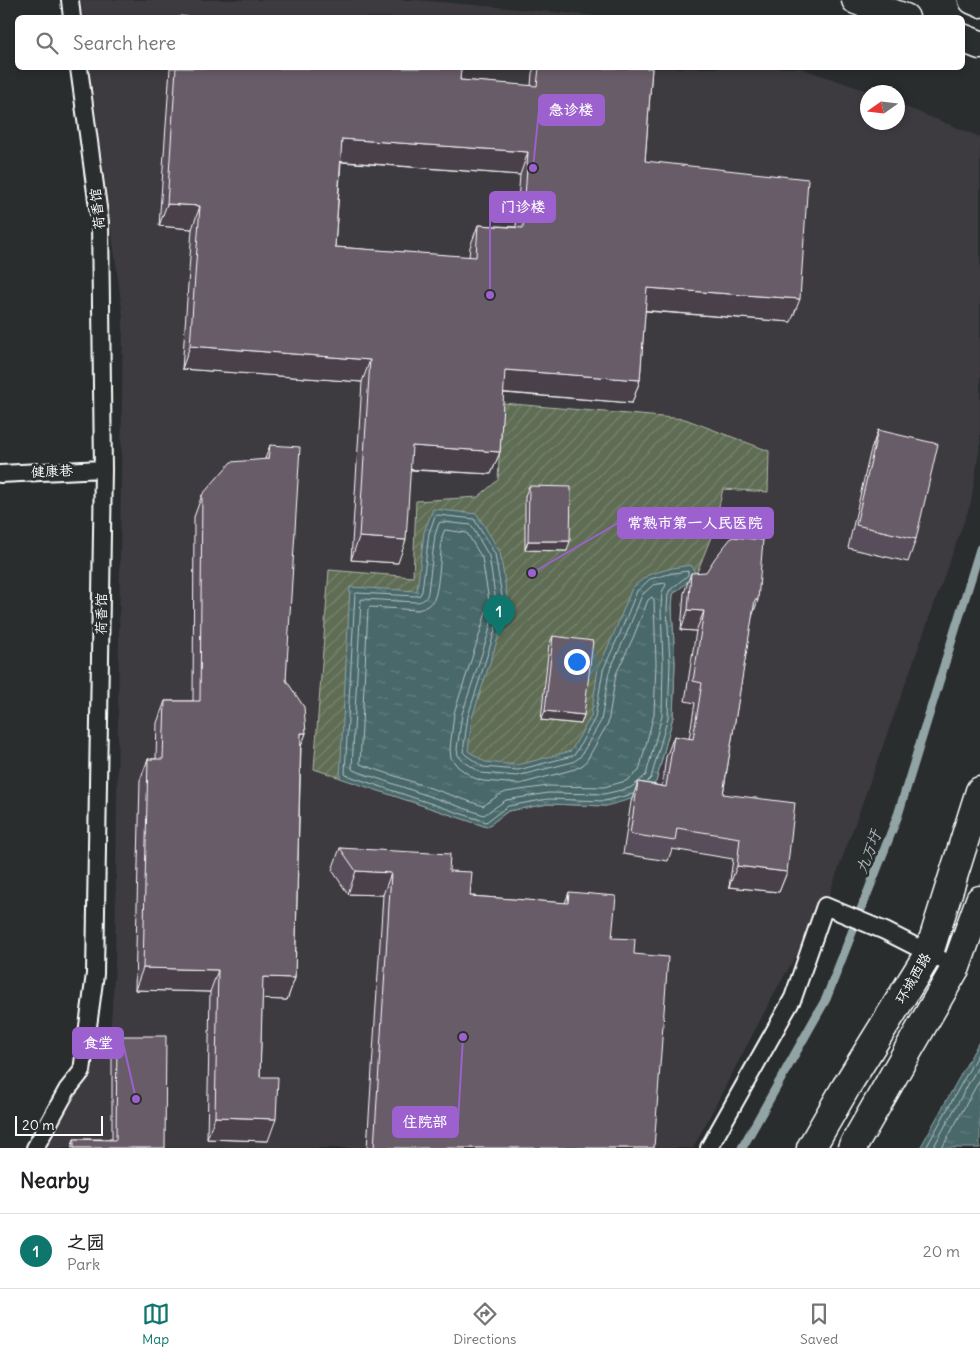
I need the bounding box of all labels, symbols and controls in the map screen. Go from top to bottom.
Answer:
search box [15,15,965,70]
icon: search [33,29,61,57]
text: Search here [73,31,176,55]
north arrow [860,85,905,130]
callout: 急诊楼 [539,95,604,125]
text: 急诊楼 [548,100,594,119]
street label: 荷香馆 [86,187,108,231]
callout: 门诊楼 [490,192,555,222]
text: 门诊楼 [500,197,546,216]
street label: 健康巷 [31,461,74,481]
callout: 常熟市第一人民医院 [618,508,773,538]
text: 常熟市第一人民医院 [627,513,763,532]
street label: 荷香馆 [92,593,110,635]
pin: 1 [483,595,515,636]
your location [564,649,590,675]
water label: 九万圩 [852,826,886,876]
street label: 环城西路 [891,949,935,1007]
callout: 食堂 [73,1028,123,1058]
text: 食堂 [83,1033,113,1052]
callout: 住院部 [393,1107,458,1137]
text: 住院部 [402,1112,448,1131]
scale bar [15,1113,102,1136]
text: 20 m [22,1116,55,1134]
text: Nearby [20,1167,90,1194]
text: 之园 [67,1230,105,1254]
text: 1 [33,1241,39,1261]
text: 20 m [923,1241,960,1261]
text: Park [67,1254,100,1274]
tab: Map [142,1300,170,1348]
tab: Directions [453,1300,516,1348]
tab: Saved [800,1300,838,1348]

